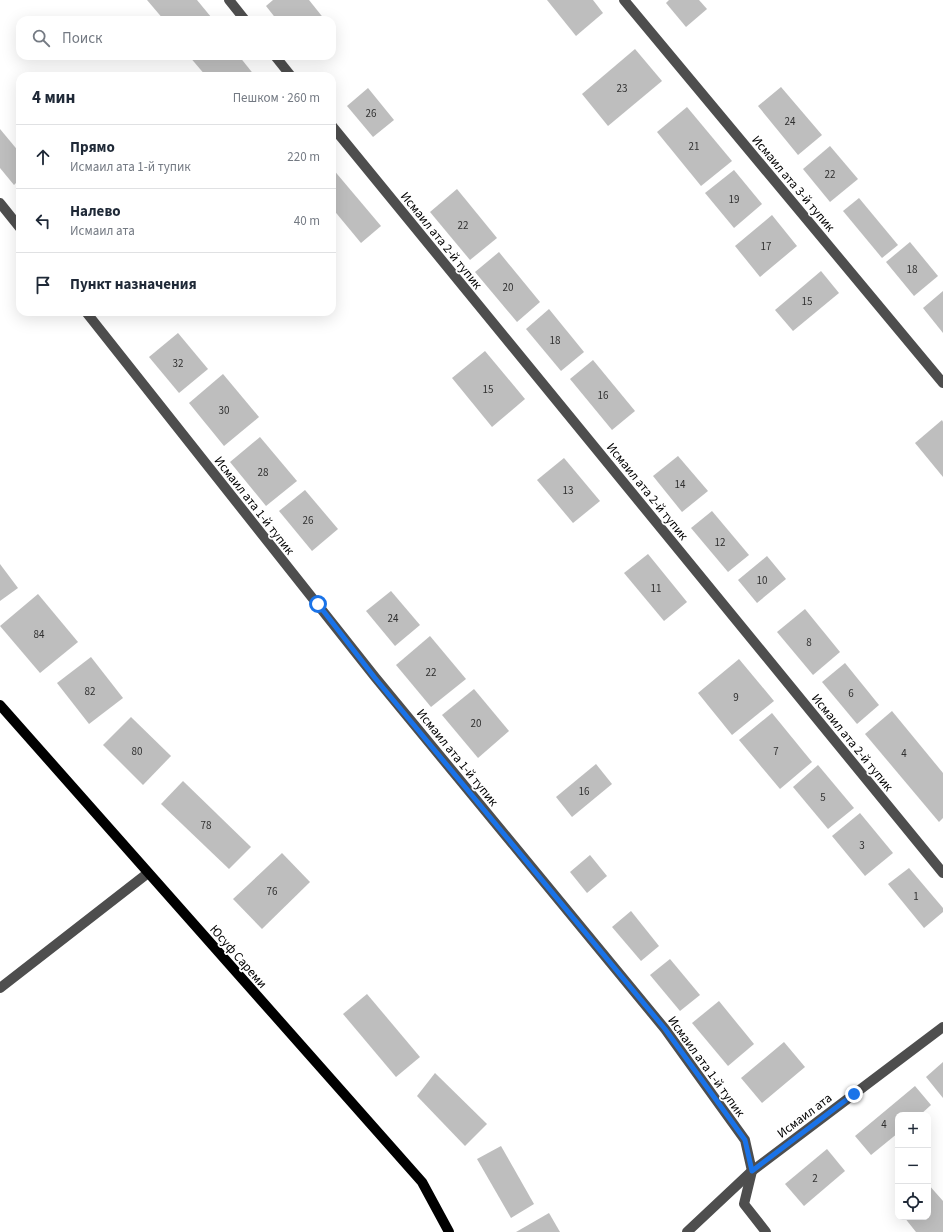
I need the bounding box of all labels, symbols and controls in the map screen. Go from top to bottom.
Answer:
search box [16,16,336,60]
icon: search [30,27,52,49]
text: Поиск [62,28,103,49]
house number: 23 [617,81,627,96]
text: 4 мин [32,86,75,110]
text: Пешком · 260 m [233,89,320,107]
house number: 26 [366,106,377,121]
house number: 24 [785,114,796,129]
street label: Исмаил ата 3-й тупик [748,132,839,236]
text: Прямо [70,137,115,158]
house number: 21 [689,139,699,154]
icon: ahead [32,146,54,168]
text: 220 m [287,148,320,166]
text: Исмаил ата 1-й тупик [70,158,191,176]
house number: 22 [825,167,835,182]
street label: Исмаил ата 2-й тупик [396,188,487,294]
house number: 19 [729,192,739,207]
text: Налево [70,201,121,222]
icon: left [32,210,54,232]
text: 40 m [294,212,320,230]
house number: 22 [458,218,468,233]
text: Исмаил ата [70,222,135,240]
house number: 17 [761,239,771,254]
house number: 18 [907,262,918,277]
icon: arrive [32,274,54,296]
text: Пункт назначения [70,274,197,295]
house number: 20 [503,280,513,295]
house number: 15 [802,294,812,309]
house number: 18 [550,333,561,348]
house number: 32 [173,356,183,371]
house number: 15 [483,382,493,397]
house number: 16 [598,388,609,403]
house number: 30 [219,403,229,418]
street label: Исмаил ата 2-й тупик [602,439,693,545]
street label: Исмаил ата 1-й тупик [210,452,299,559]
house number: 28 [258,465,269,480]
house number: 14 [675,477,686,492]
house number: 13 [563,483,573,498]
house number: 26 [303,513,314,528]
house number: 12 [715,535,725,550]
house number: 10 [757,573,767,588]
house number: 11 [651,581,661,596]
route start [309,595,327,613]
house number: 24 [388,611,399,626]
house number: 84 [34,627,45,642]
house number: 8 [806,635,812,650]
house number: 22 [426,665,436,680]
house number: 82 [85,684,95,699]
house number: 6 [848,686,854,701]
house number: 9 [733,690,739,705]
street label: Исмаил ата 2-й тупик [807,690,898,796]
street label: Исмаил ата 1-й тупик [412,705,503,811]
house number: 20 [471,716,481,731]
house number: 80 [132,744,142,759]
house number: 7 [773,744,779,759]
house number: 4 [901,746,907,761]
house number: 16 [579,784,590,799]
house number: 5 [820,790,826,805]
house number: 78 [201,818,212,833]
house number: 3 [859,838,865,853]
house number: 76 [267,884,278,899]
house number: 1 [913,889,919,904]
street label: Юсуф Сареми [205,921,271,992]
street label: Исмаил ата 1-й тупик [663,1012,749,1121]
route end [845,1085,863,1103]
street label: Исмаил ата [773,1089,836,1142]
map controls [895,1112,931,1220]
button: + [895,1112,931,1148]
house number: 4 [881,1117,887,1132]
button: − [895,1148,931,1184]
house number: 2 [812,1171,818,1186]
button: locate [895,1184,931,1220]

